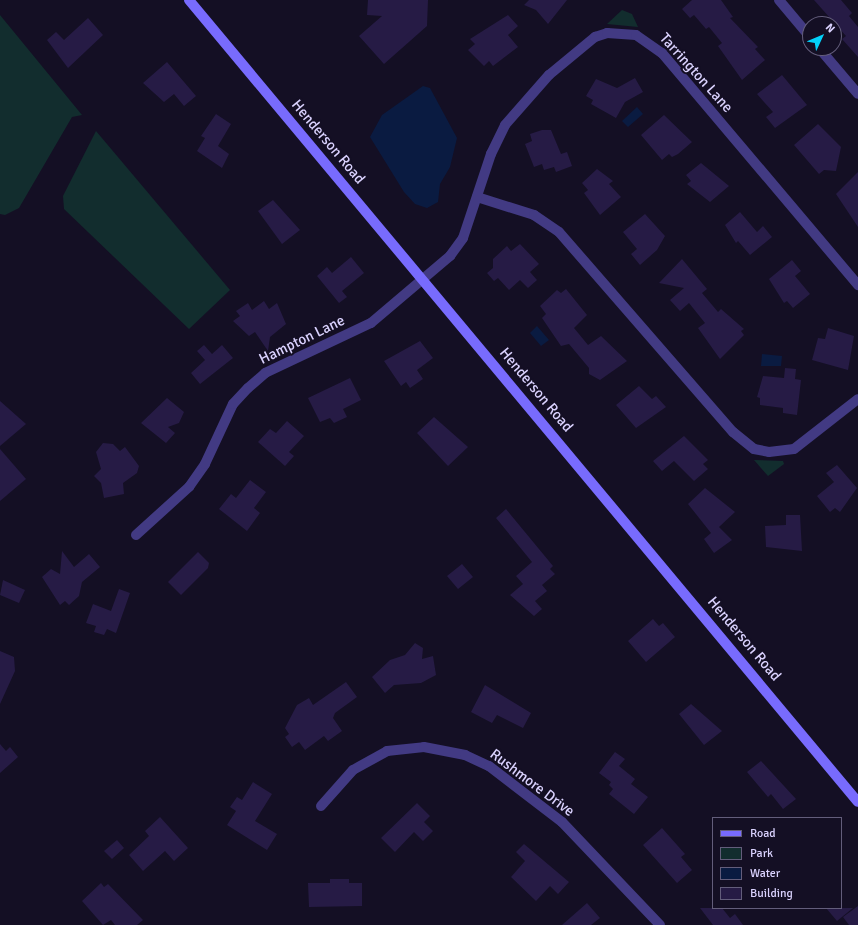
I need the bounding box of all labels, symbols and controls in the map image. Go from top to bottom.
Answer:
north arrow [802,16,842,56]
text: N [823,21,838,35]
street label: Tarrington Lane [656,30,736,116]
street label: Henderson Road [287,96,369,188]
street label: Hampton Lane [256,312,348,368]
street label: Henderson Road [495,344,577,436]
street label: Henderson Road [703,593,785,685]
street label: Rushmore Drive [486,745,578,821]
legend [712,817,842,909]
text: Road [750,826,776,841]
text: Park [750,846,773,861]
text: Water [750,866,780,881]
text: Building [750,886,793,901]

